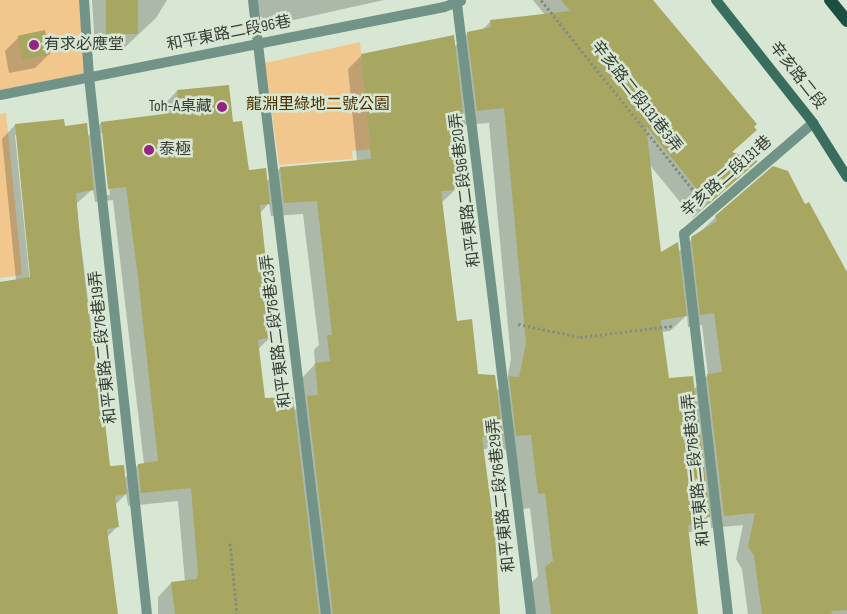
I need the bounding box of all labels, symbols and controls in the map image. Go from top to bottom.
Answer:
street label: 和平東路二段96巷 [165,13,293,55]
place label: 有求必應堂 [44,35,124,55]
street label: 辛亥路二段131巷3弄 [586,37,686,157]
marker: 有求必應堂 [28,39,40,51]
street label: 辛亥路二段 [765,39,829,113]
park label: 龍淵里綠地二號公園 [246,95,390,115]
place label: Toh-A桌藏 [149,97,212,117]
marker: Toh-A桌藏 [216,101,228,113]
street label: 和平東路二段96巷20弄 [447,111,485,269]
street label: 辛亥路二段131巷 [678,132,776,222]
place label: 泰極 [159,140,191,160]
marker: 泰極 [143,144,155,156]
street label: 和平東路二段76巷23弄 [258,253,296,409]
street label: 和平東路二段76巷19弄 [86,269,122,425]
street label: 和平東路二段76巷31弄 [679,393,715,547]
street label: 和平東路二段76巷29弄 [484,417,520,573]

